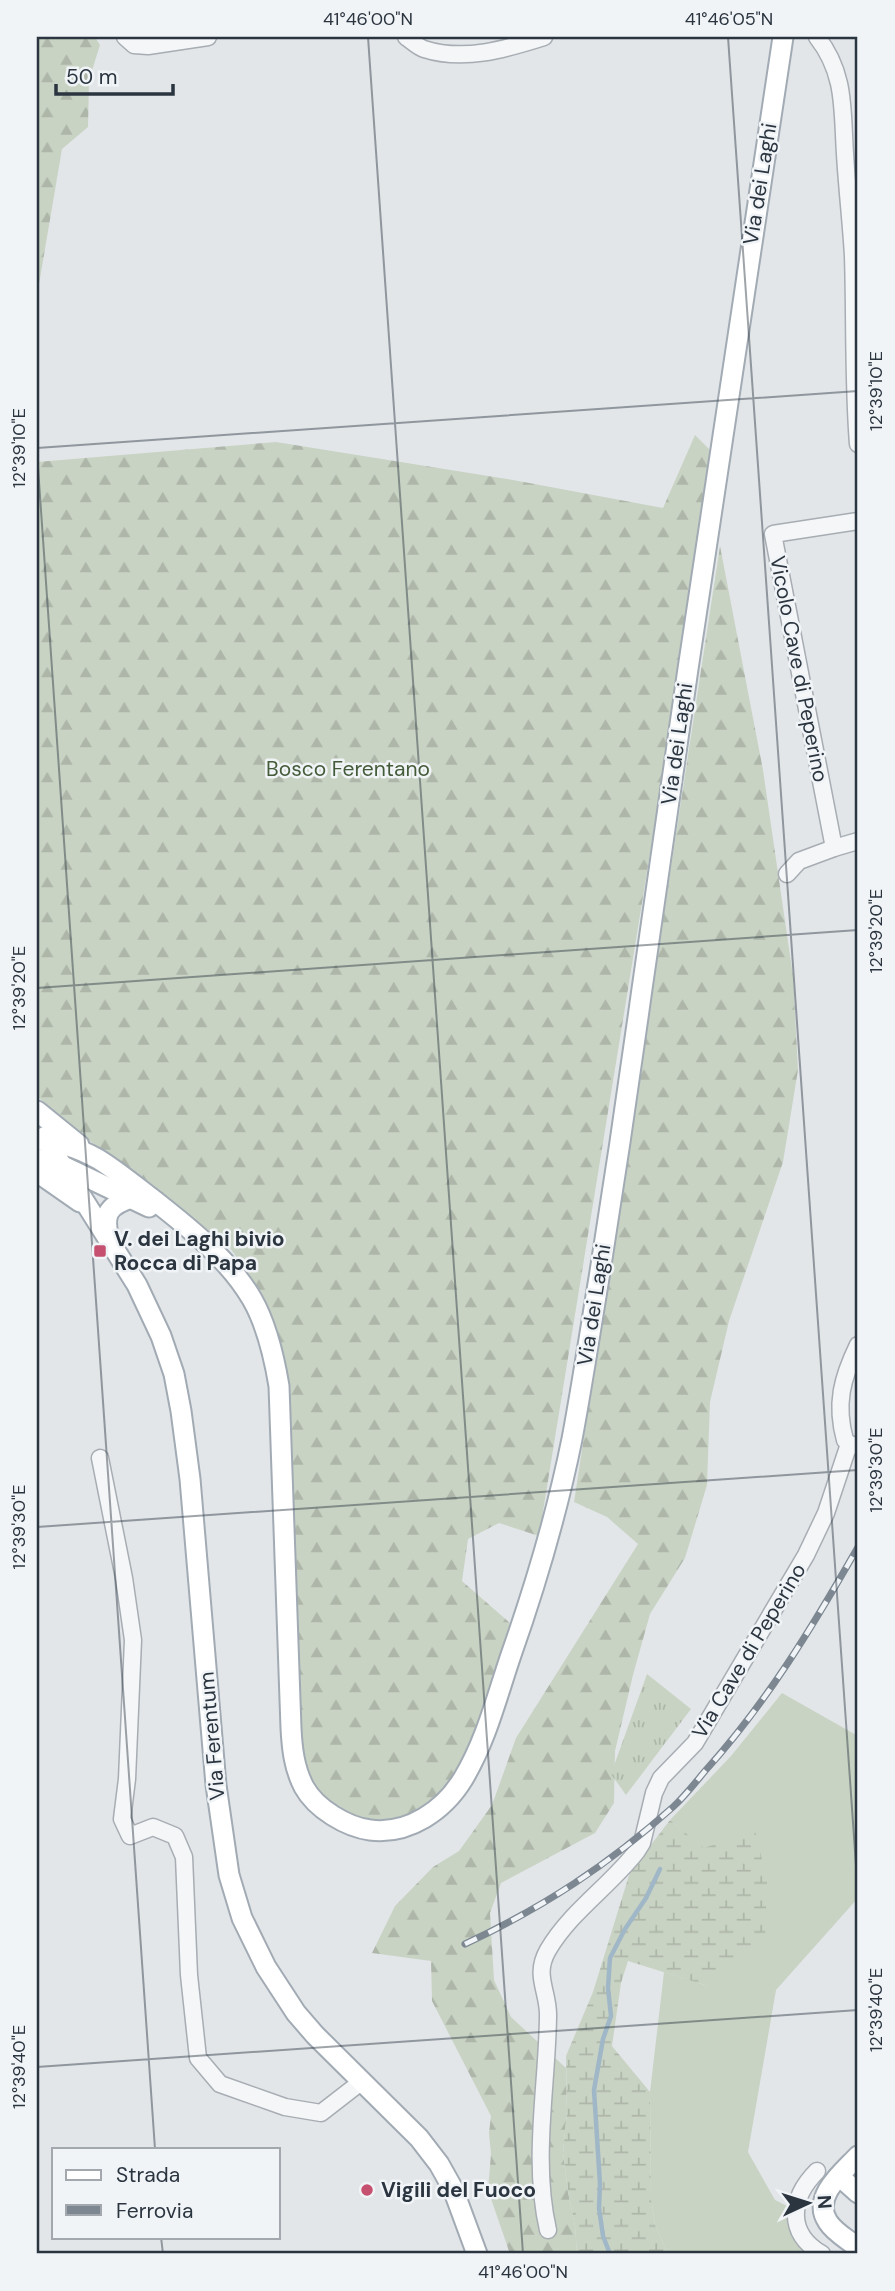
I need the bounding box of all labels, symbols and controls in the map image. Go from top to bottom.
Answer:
text: 41°46'00"N [323,7,413,31]
text: 41°46'05"N [685,7,773,31]
scale bar [56,52,173,96]
text: 50 m [66,63,117,91]
street label: Via dei Laghi [737,121,783,247]
text: 12°39'10"E [864,351,888,431]
text: 12°39'10"E [7,408,31,488]
street label: Vicolo Cave di Peperino [763,553,835,785]
street label: Via dei Laghi [655,681,699,807]
park label: Bosco Ferentano [266,755,430,783]
text: 12°39'20"E [864,889,888,973]
text: 12°39'20"E [7,946,31,1030]
place label: V. dei Laghi bivio Rocca di Papa [114,1225,285,1277]
street label: Via dei Laghi [571,1242,617,1368]
marker: V. dei Laghi bivio Rocca di Papa [92,1243,108,1259]
text: 12°39'30"E [864,1428,888,1512]
text: 12°39'30"E [7,1485,31,1569]
street label: Via Cave di Peperino [686,1558,812,1744]
street label: Via Ferentum [192,1670,232,1802]
text: 12°39'40"E [864,1968,888,2052]
text: 12°39'40"E [7,2025,31,2109]
legend [52,2148,280,2238]
text: Strada [116,2161,180,2189]
north arrow [772,2168,842,2238]
place label: Vigili del Fuoco [381,2176,536,2204]
marker: Vigili del Fuoco [359,2182,375,2198]
text: N [812,2194,837,2210]
text: Ferrovia [116,2197,193,2225]
text: 41°46'00"N [478,2260,568,2284]

